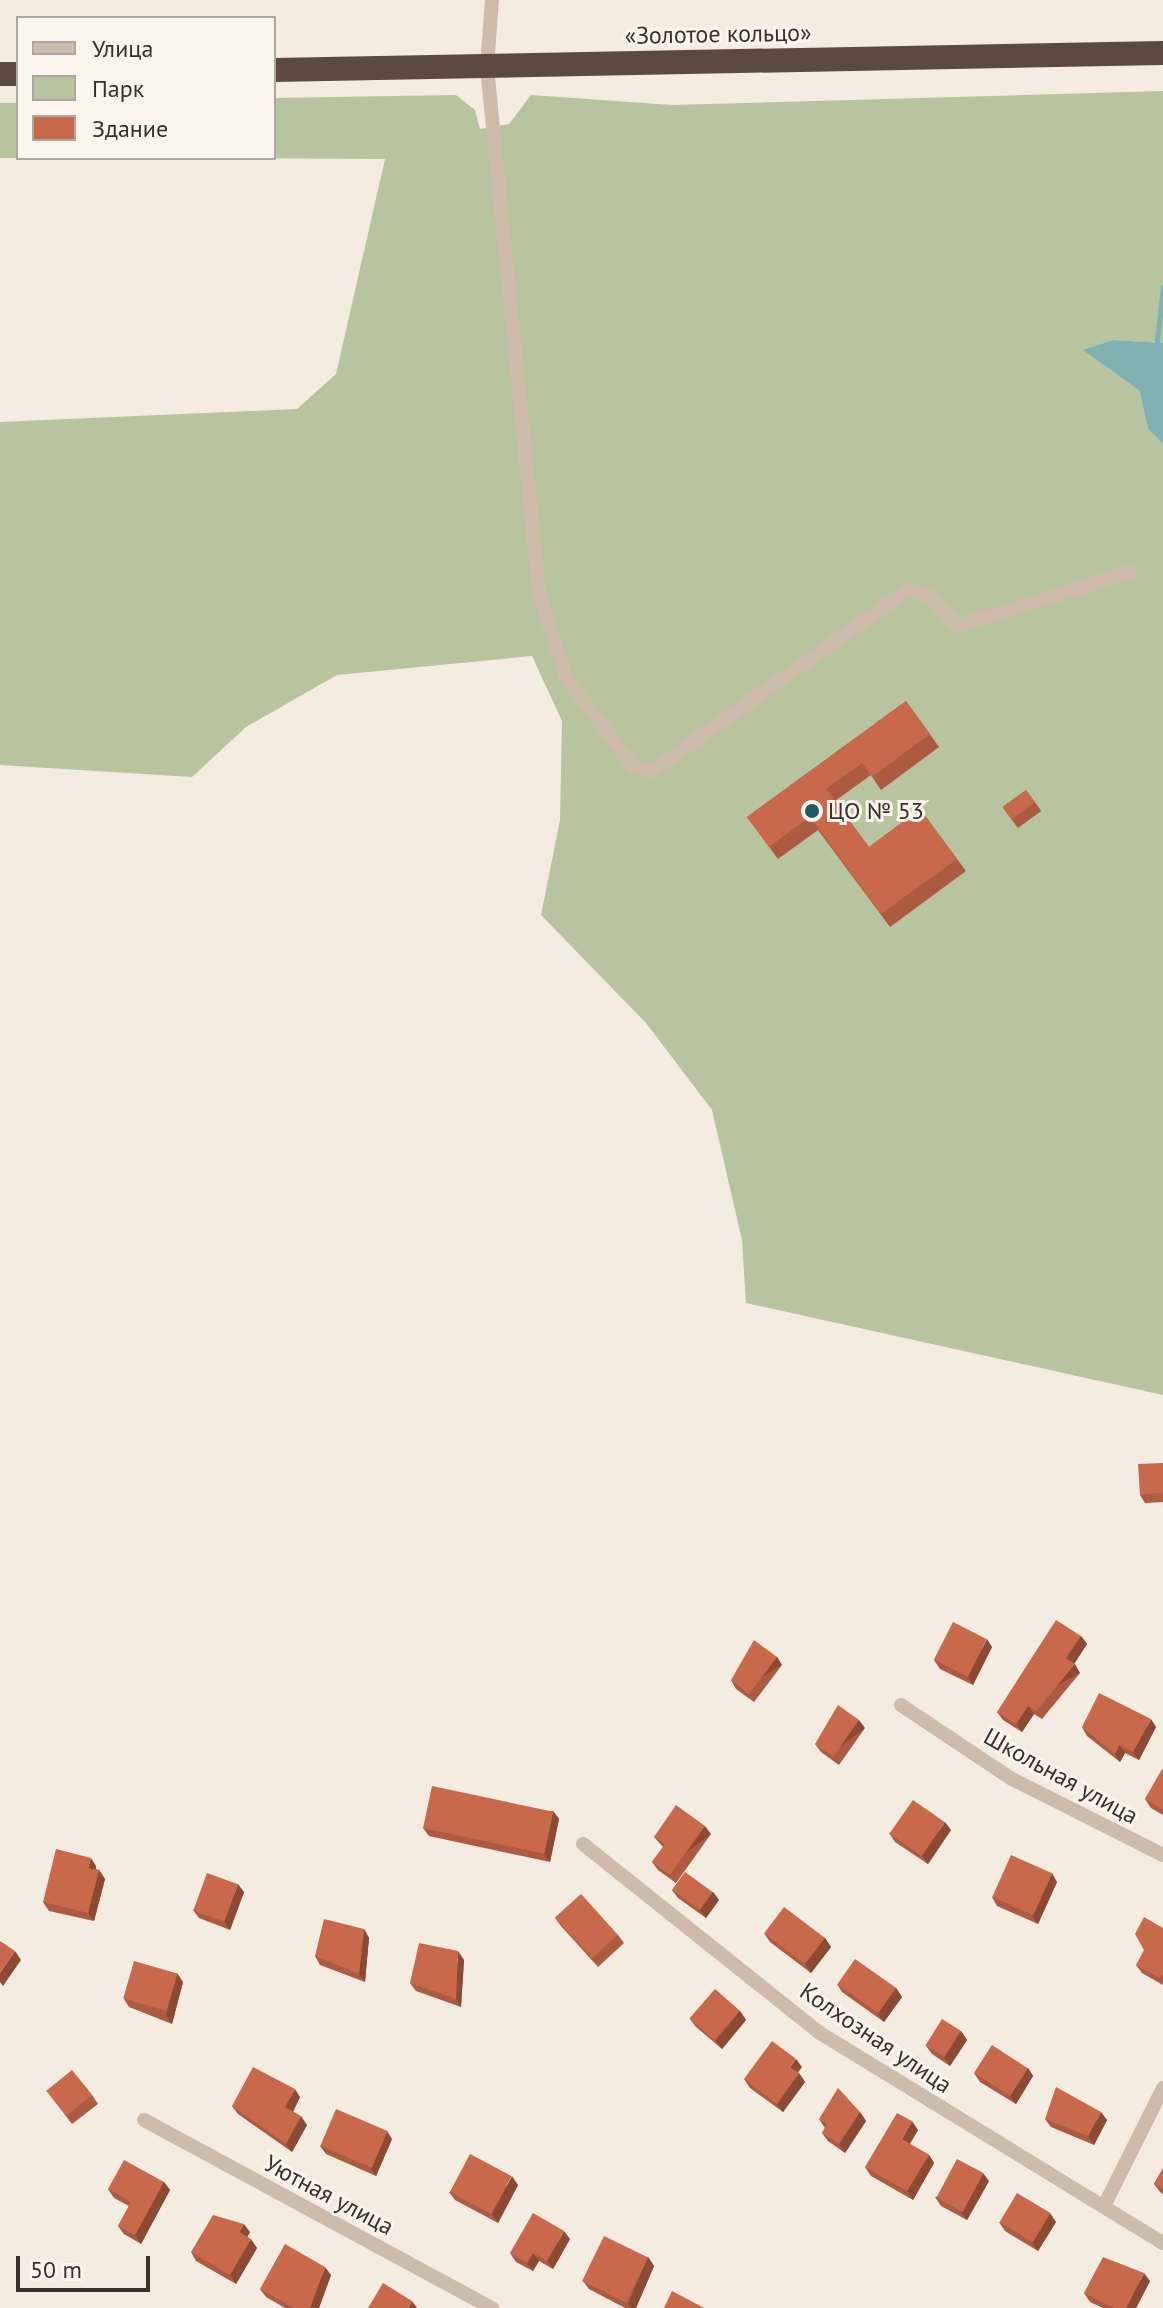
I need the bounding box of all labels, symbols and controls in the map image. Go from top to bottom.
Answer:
legend [16,16,276,160]
street label: «Золотое кольцо» [624,18,812,50]
text: Улица [92,33,153,64]
text: Парк [92,73,144,104]
text: Здание [92,113,168,144]
place label: ЦО № 53 [828,797,924,825]
marker: ЦО № 53 [803,802,821,820]
street label: Школьная улица [979,1722,1143,1830]
street label: Колхозная улица [795,1977,957,2099]
street label: Уютная улица [259,2149,399,2241]
scale bar [20,2240,154,2290]
text: 50 m [30,2254,82,2285]

